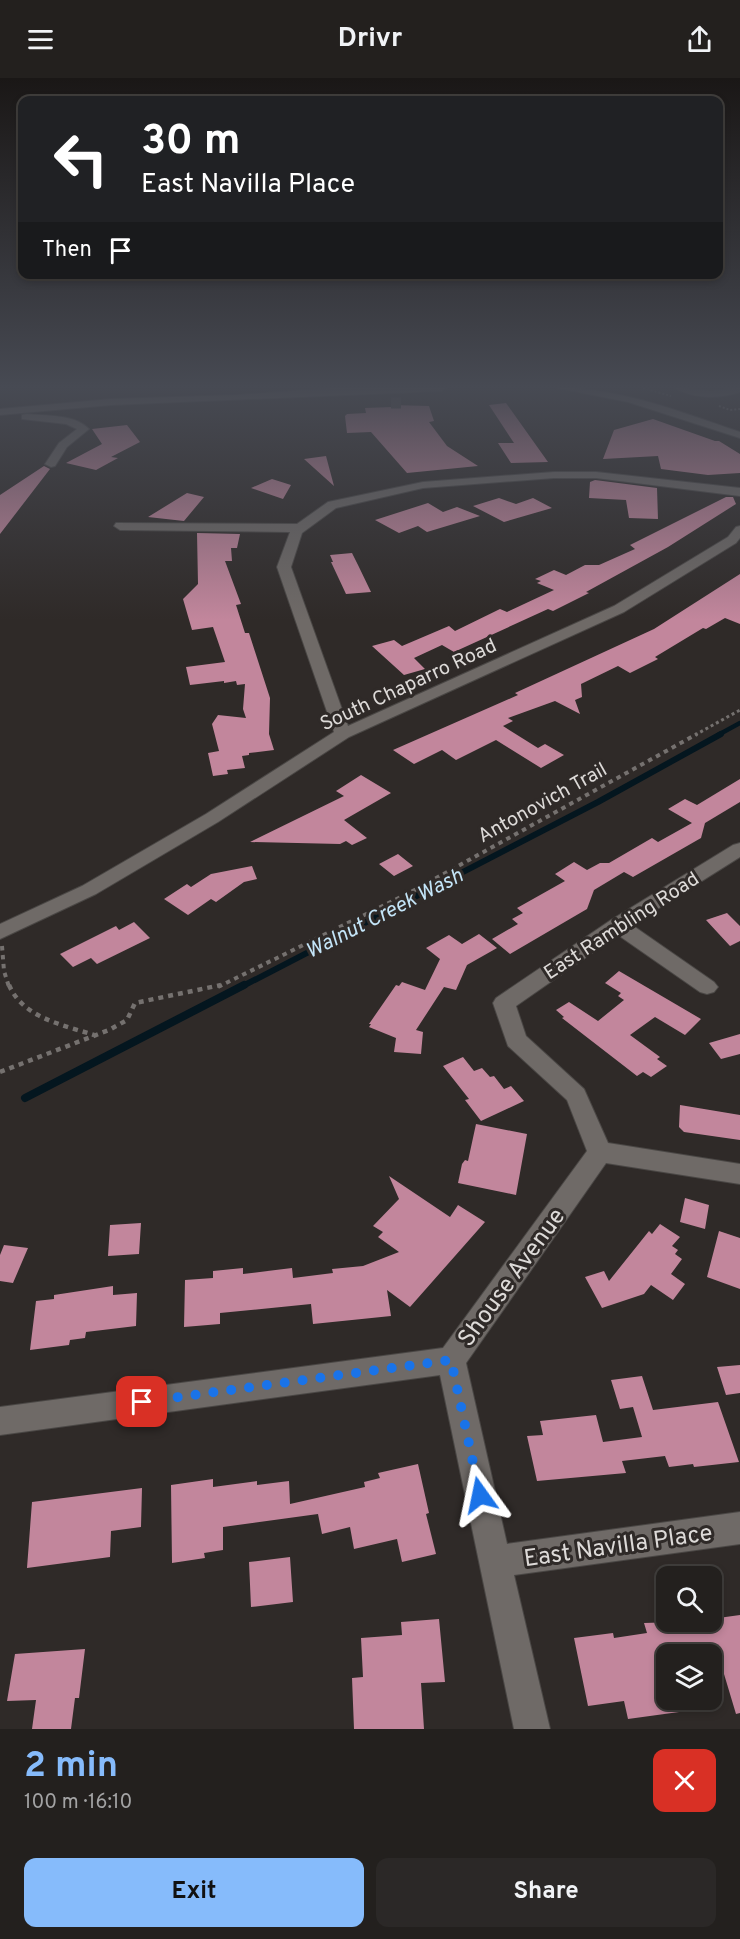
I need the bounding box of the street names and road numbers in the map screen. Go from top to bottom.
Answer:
street label: South Chaparro Road [316,634,501,738]
street label: Antonovich Trail [474,757,612,850]
street label: East Rambling Road [540,867,705,987]
street label: Shouse Avenue [452,1203,573,1353]
street label: East Navilla Place [522,1519,715,1575]

